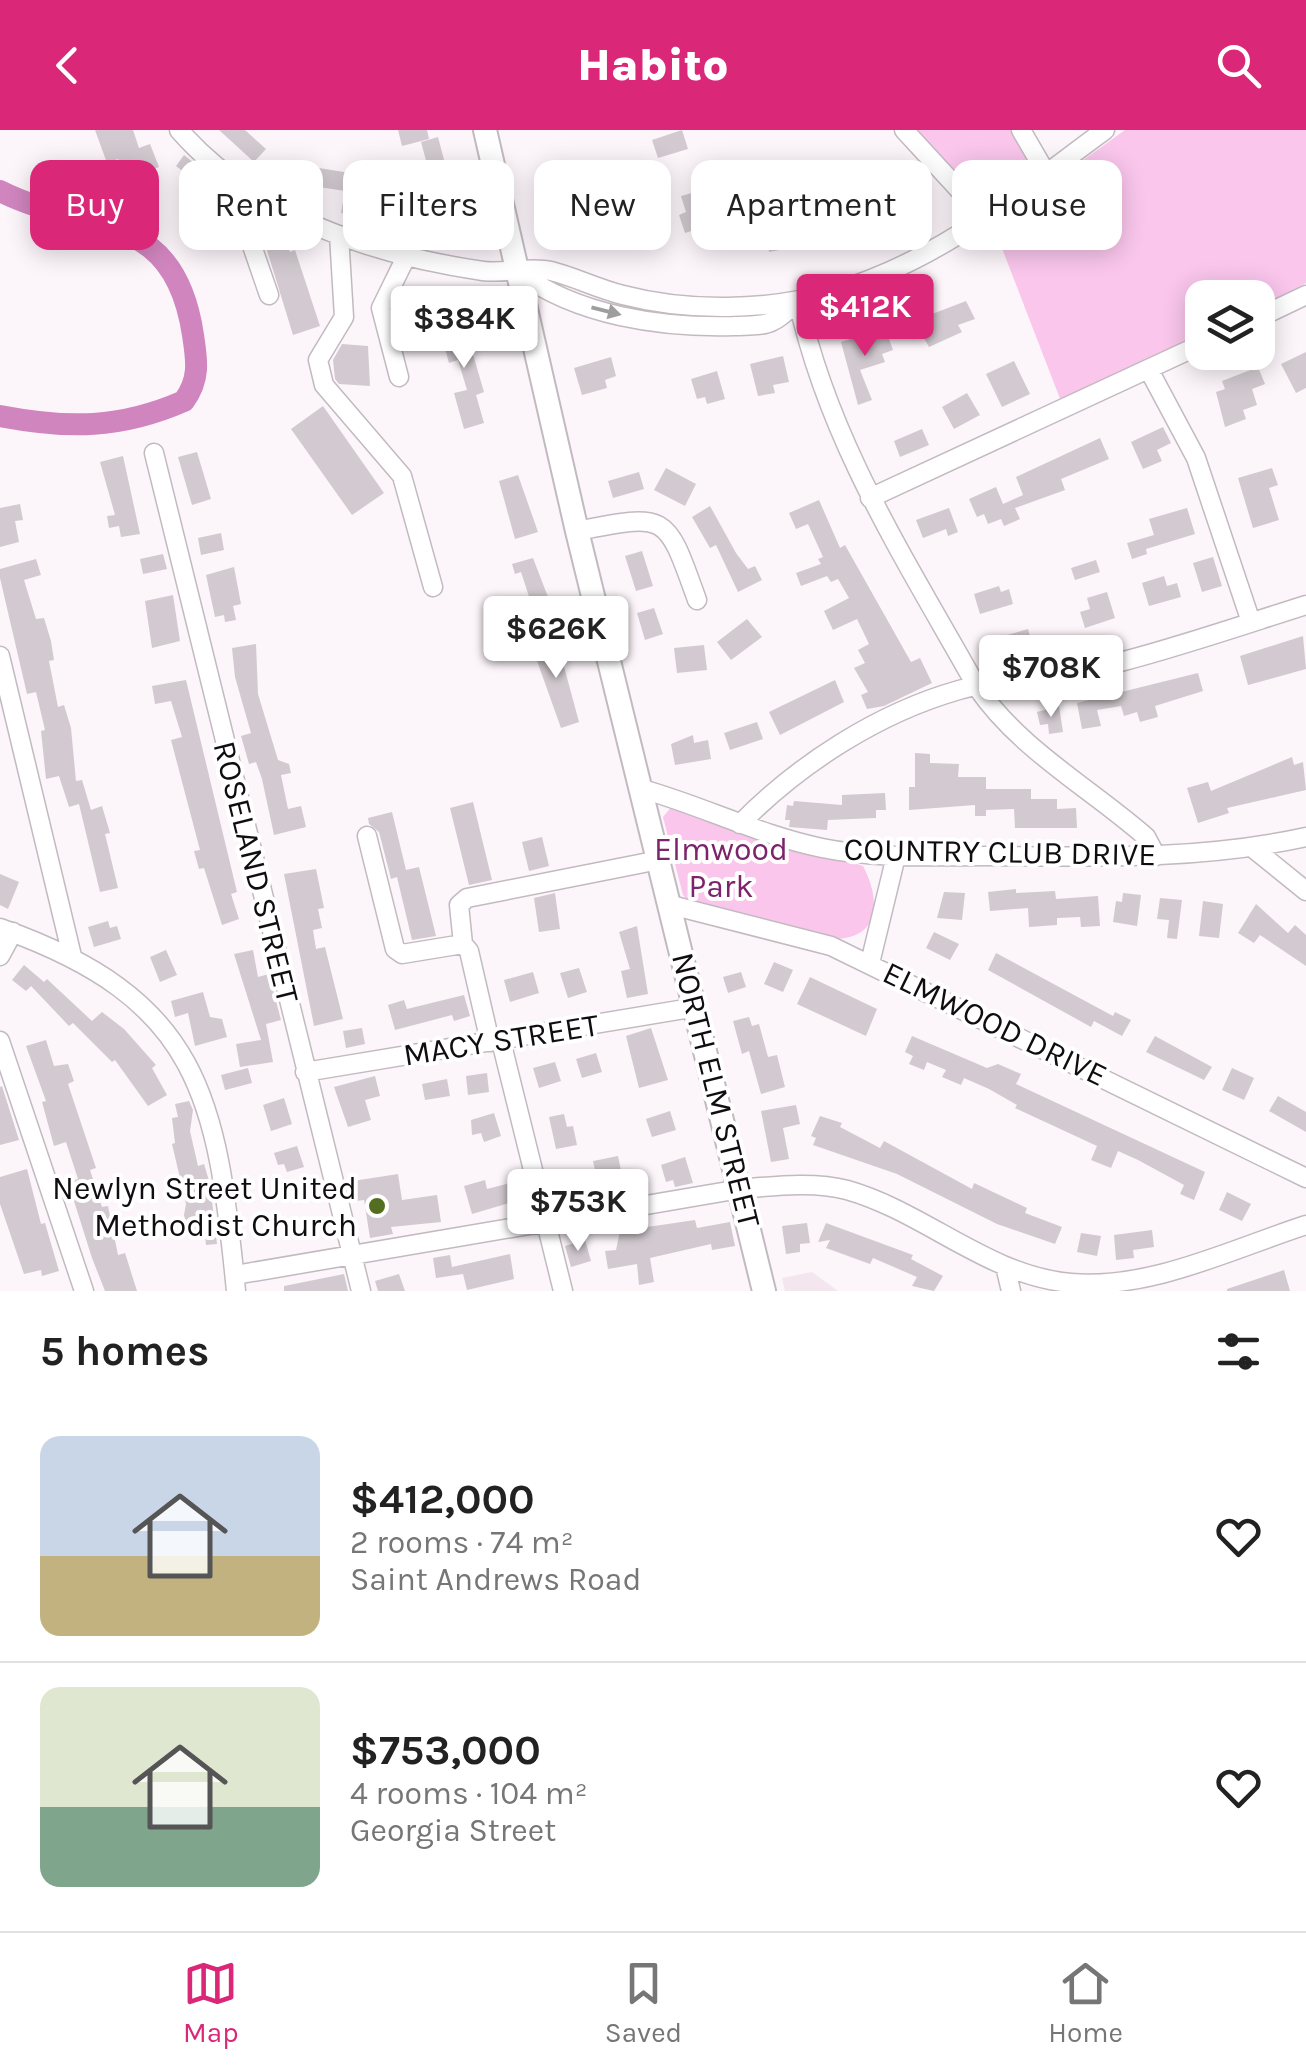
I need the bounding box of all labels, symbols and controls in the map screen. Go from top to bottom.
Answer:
icon: back [40,38,95,93]
icon: search [1211,38,1266,93]
text: Habito [577,39,729,91]
chip: Buy [30,160,159,250]
chip: Rent [179,160,323,250]
chip: Filters [343,160,514,250]
chip: New [534,160,671,250]
chip: Apartment [691,160,932,250]
chip: House [952,160,1122,250]
pin: $412K [795,274,935,359]
map controls [1185,280,1275,370]
button: layers [1185,280,1275,370]
pin: $384K [394,286,534,371]
text: $412K [819,288,911,325]
text: $384K [413,300,515,337]
one-way arrow [591,304,622,319]
pin: $626K [486,596,626,681]
text: $626K [505,610,607,647]
pin: $708K [981,635,1121,720]
text: $708K [1001,649,1101,686]
street label: ROSELAND STREET [206,737,306,1007]
park label: Elmwood Park [654,831,788,905]
street label: COUNTRY CLUB DRIVE [843,831,1157,873]
street label: NORTH ELM STREET [664,949,768,1231]
street label: ELMWOOD DRIVE [877,954,1113,1094]
street label: MACY STREET [401,1006,601,1074]
pin: $753K [508,1169,648,1254]
place label: Newlyn Street United Methodist Church [52,1170,357,1244]
text: $753K [529,1183,627,1220]
marker: Newlyn Street United Methodist Church [366,1195,388,1217]
icon: filters [1211,1324,1266,1379]
text: 5 homes [40,1326,209,1376]
text: $412,000 [350,1474,535,1524]
icon: home [120,1476,240,1596]
icon: heart [1211,1509,1266,1564]
text: 2 rooms · 74 m² [350,1524,574,1561]
text: Saint Andrews Road [350,1561,641,1598]
text: $753,000 [350,1725,541,1775]
icon: home [120,1727,240,1847]
icon: heart [1211,1760,1266,1815]
text: 4 rooms · 104 m² [350,1775,588,1812]
text: Georgia Street [350,1812,556,1849]
tab: Map [183,1956,239,2049]
tab: Saved [605,1956,682,2049]
tab: Home [1048,1956,1123,2049]

